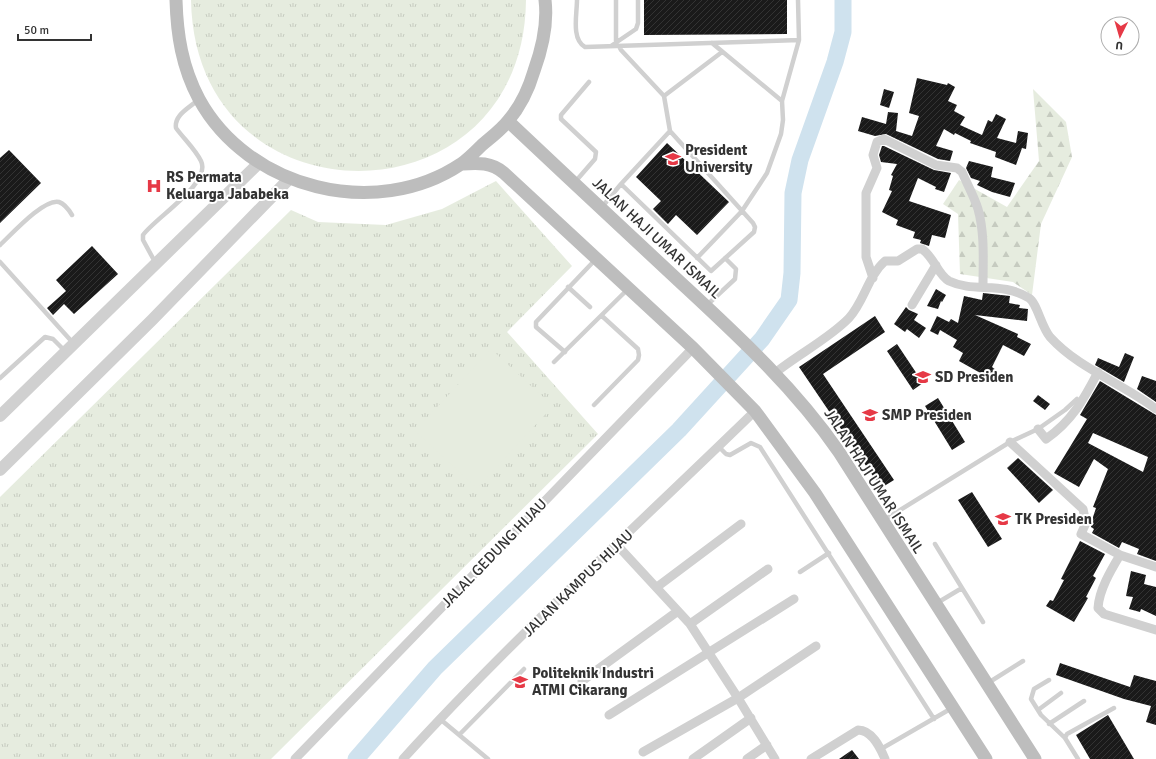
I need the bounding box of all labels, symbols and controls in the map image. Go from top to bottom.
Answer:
scale bar [18,16,91,42]
north arrow [1100,16,1140,56]
text: 50 m [24,23,49,38]
text: U [1115,39,1123,52]
place label: President University [685,141,753,176]
school or university icon: President University [664,150,682,168]
place label: RS Permata Keluarga Jababeka [166,168,289,203]
street label: JALAN HAJI UMAR ISMAIL [589,174,725,303]
hospital icon: RS Permata Keluarga Jababeka [145,177,163,195]
school or university icon: SD Presiden [914,368,932,386]
place label: SD Presiden [935,368,1013,386]
street label: JALAN HAJI UMAR ISMAIL [820,405,928,557]
school or university icon: SMP Presiden [861,406,879,424]
place label: SMP Presiden [882,406,972,424]
street label: JALAL GEDUNG HIJAU [437,495,551,611]
school or university icon: TK Presiden [994,510,1012,528]
place label: TK Presiden [1015,510,1092,528]
street label: JALAN KAMPUS HIJAU [519,526,637,640]
place label: Politeknik Industri ATMI Cikarang [532,664,654,699]
school or university icon: Politeknik Industri ATMI Cikarang [511,673,529,691]

